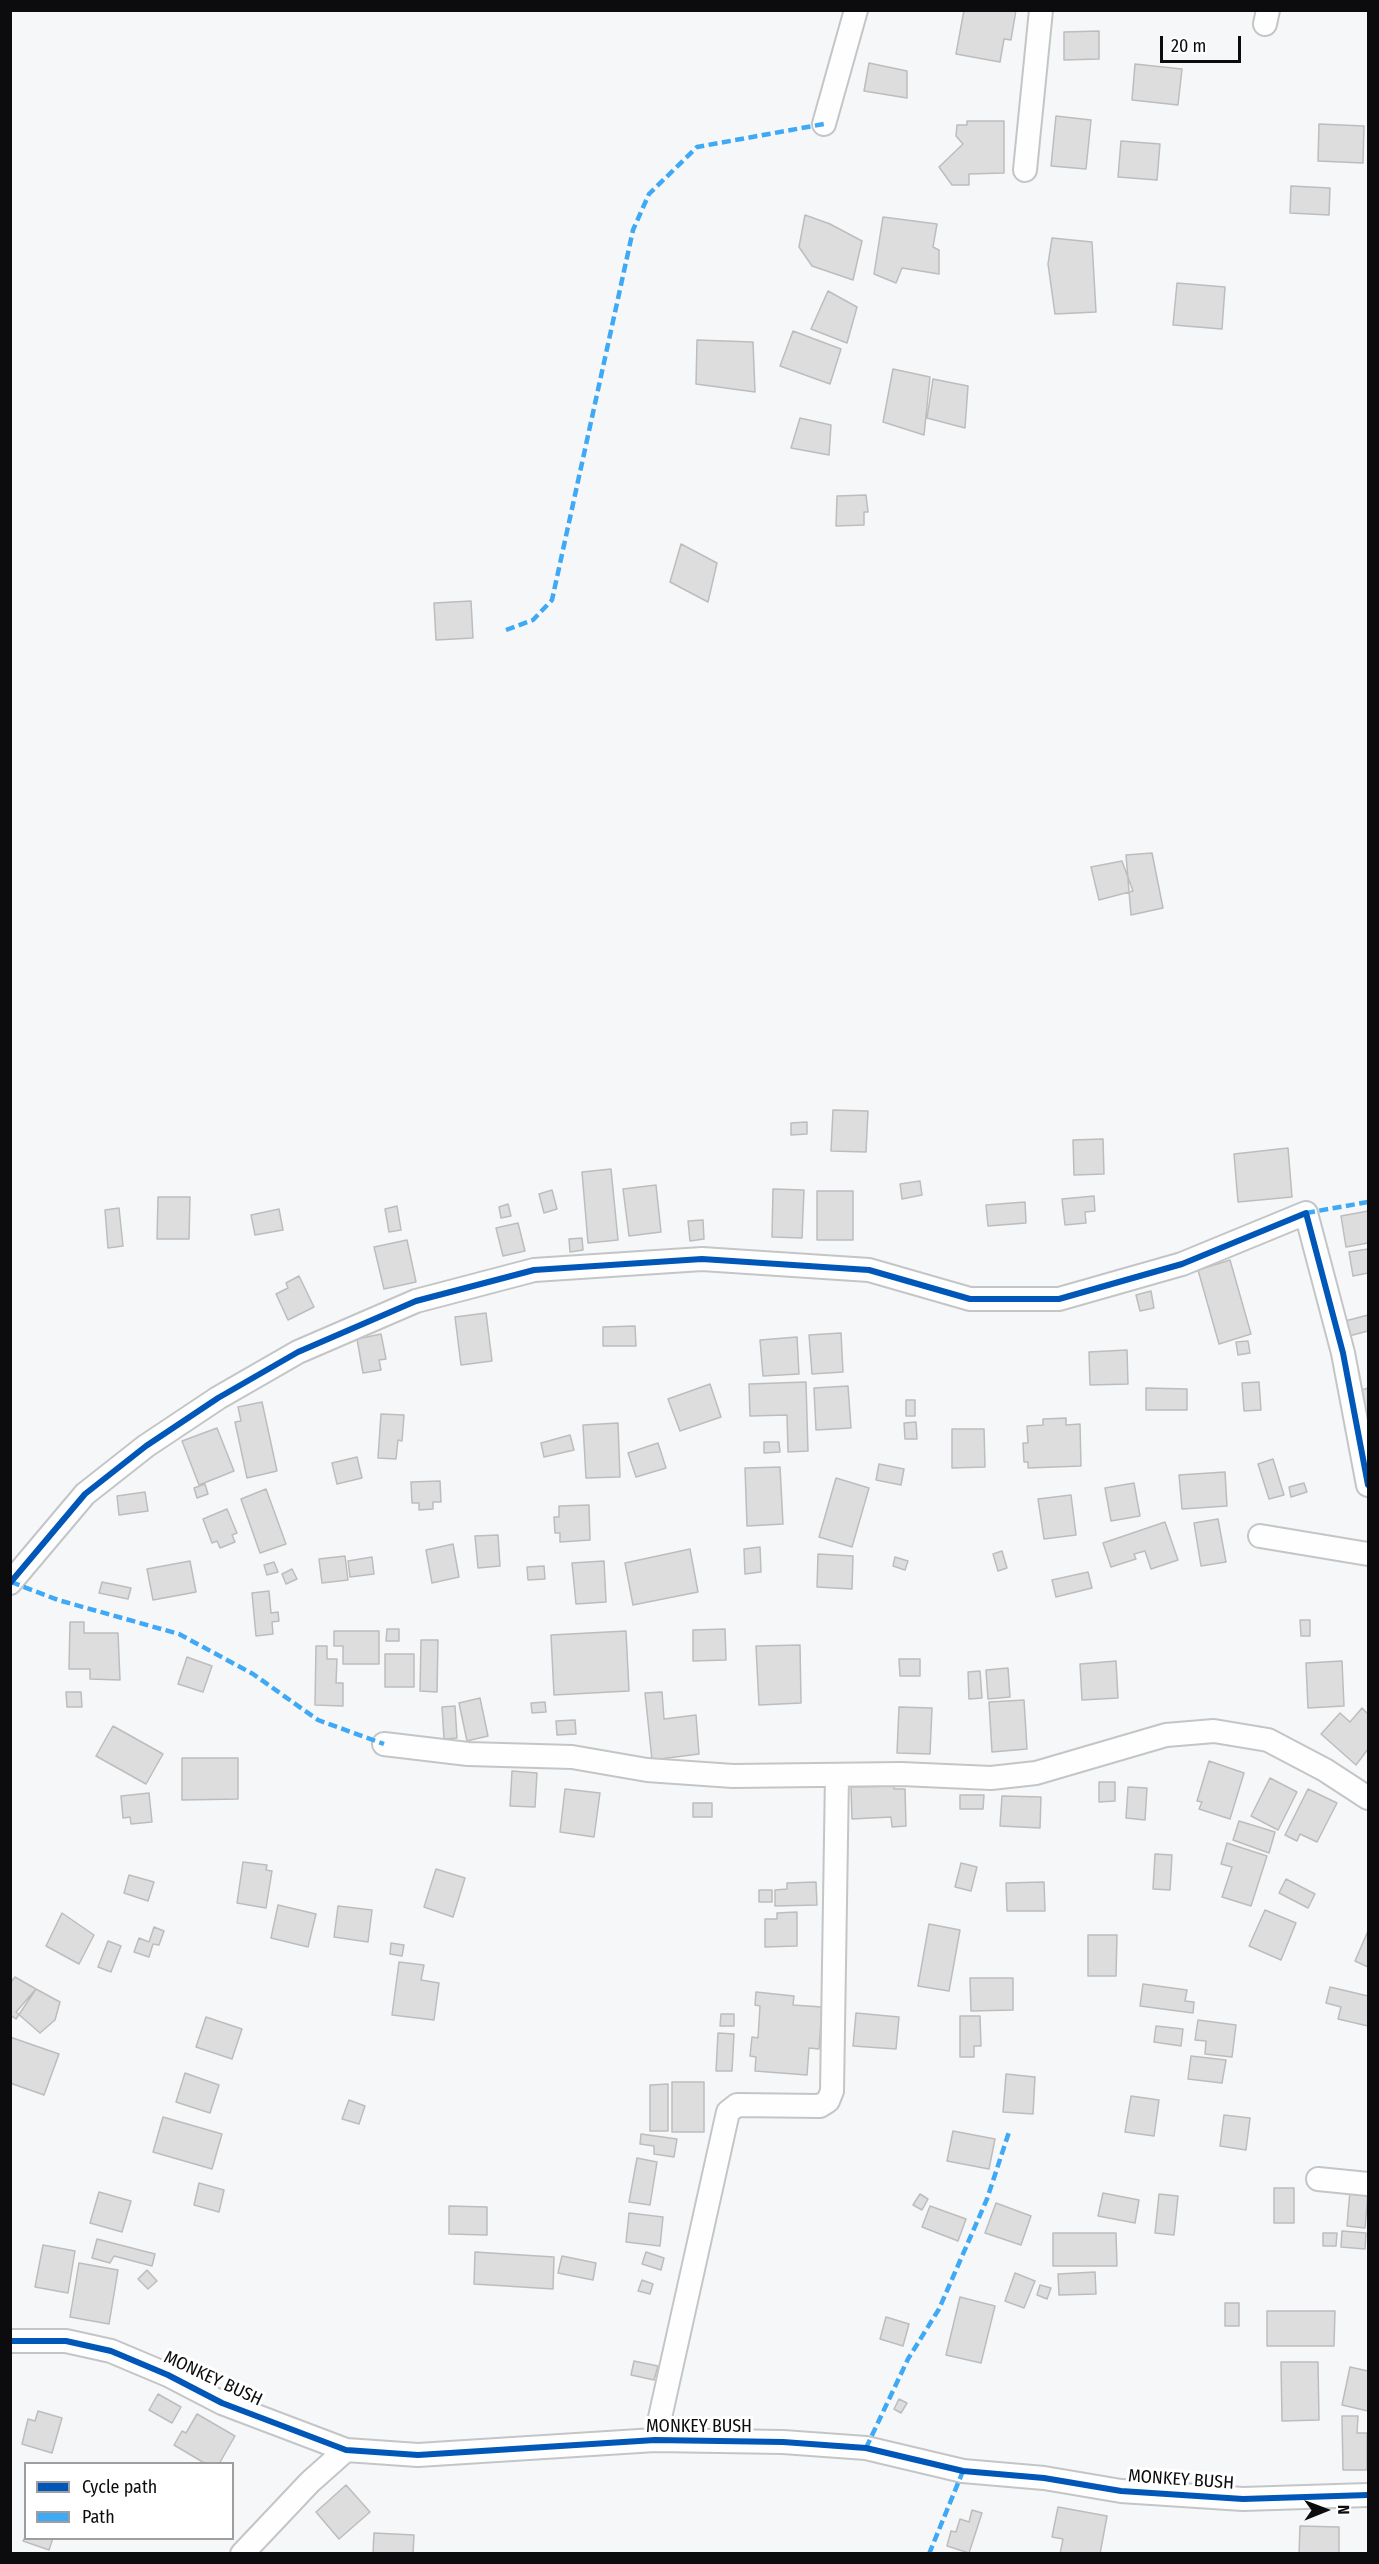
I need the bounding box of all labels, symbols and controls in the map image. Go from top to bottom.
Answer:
scale bar [1163,24,1244,62]
text: 20 m [1171,35,1206,57]
street label: MONKEY BUSH [160,2347,266,2411]
street label: MONKEY BUSH [646,2416,752,2438]
legend [24,2462,234,2540]
street label: MONKEY BUSH [1127,2466,1235,2494]
text: Cycle path [82,2476,157,2498]
north arrow [1295,2480,1355,2540]
text: N [1334,2505,1353,2515]
text: Path [82,2506,115,2528]

